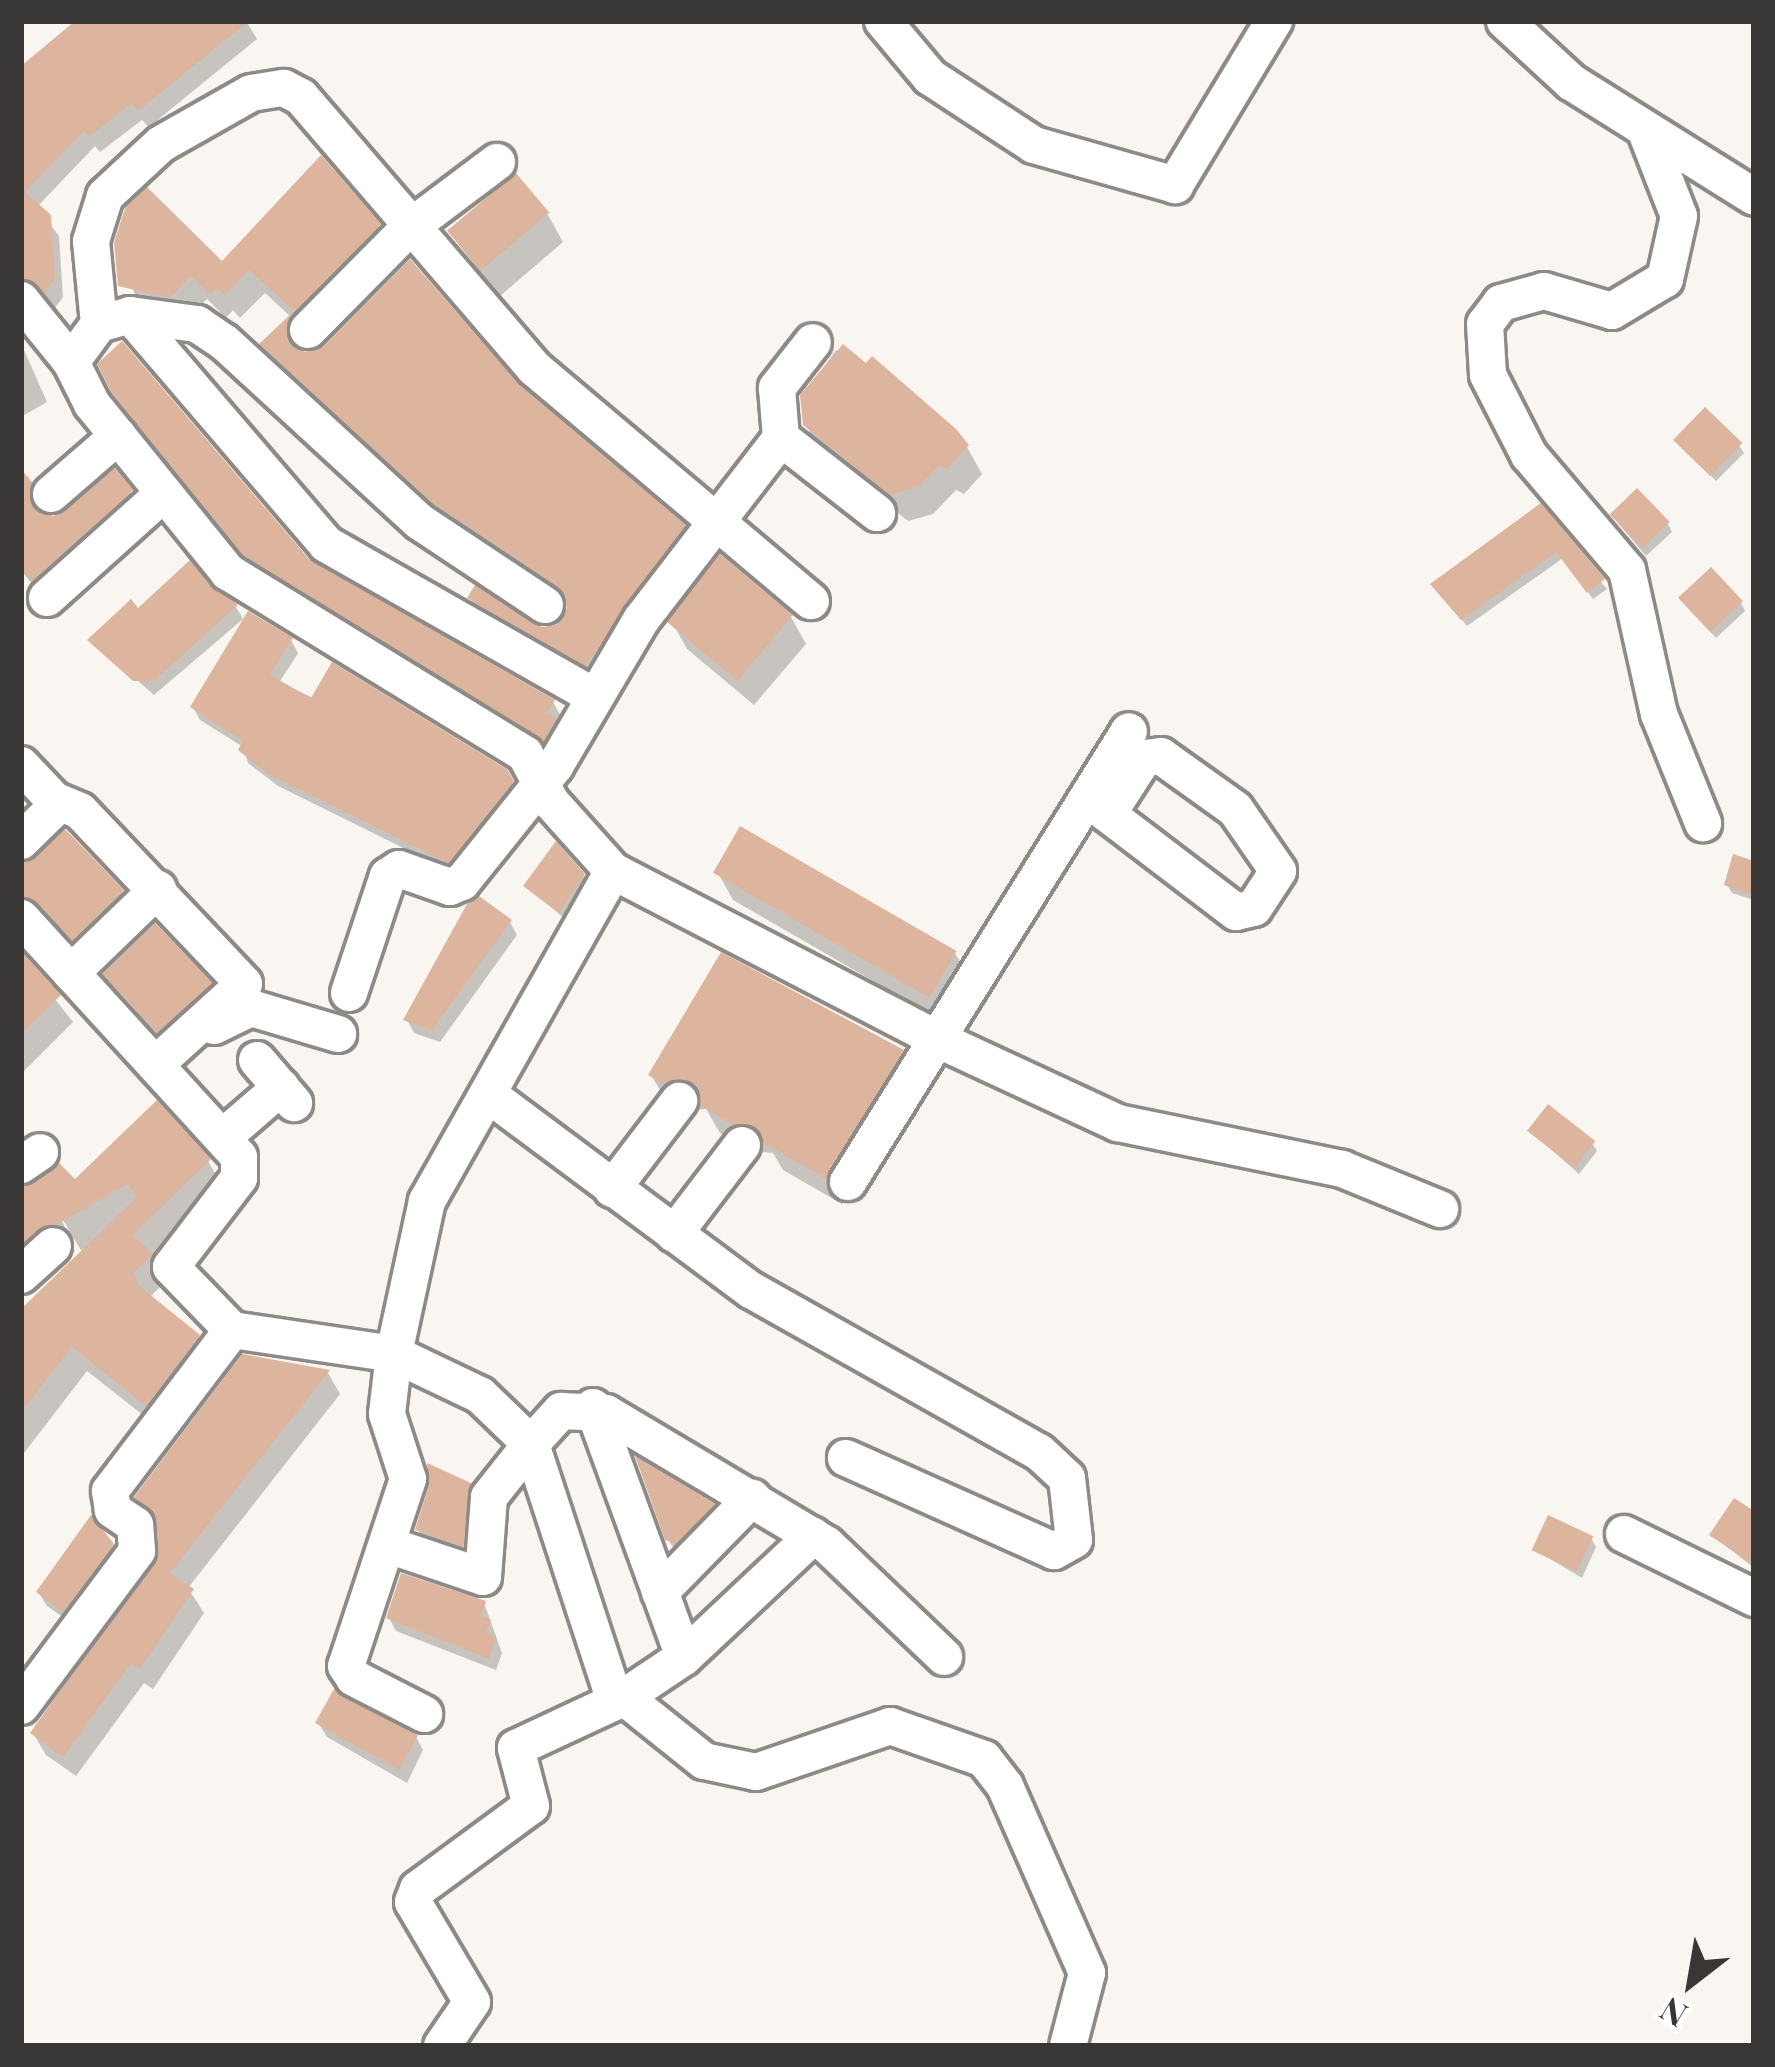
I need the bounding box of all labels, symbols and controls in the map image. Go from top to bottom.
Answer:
north arrow [1631,1923,1751,2043]
text: N [1651,1989,1694,2039]

